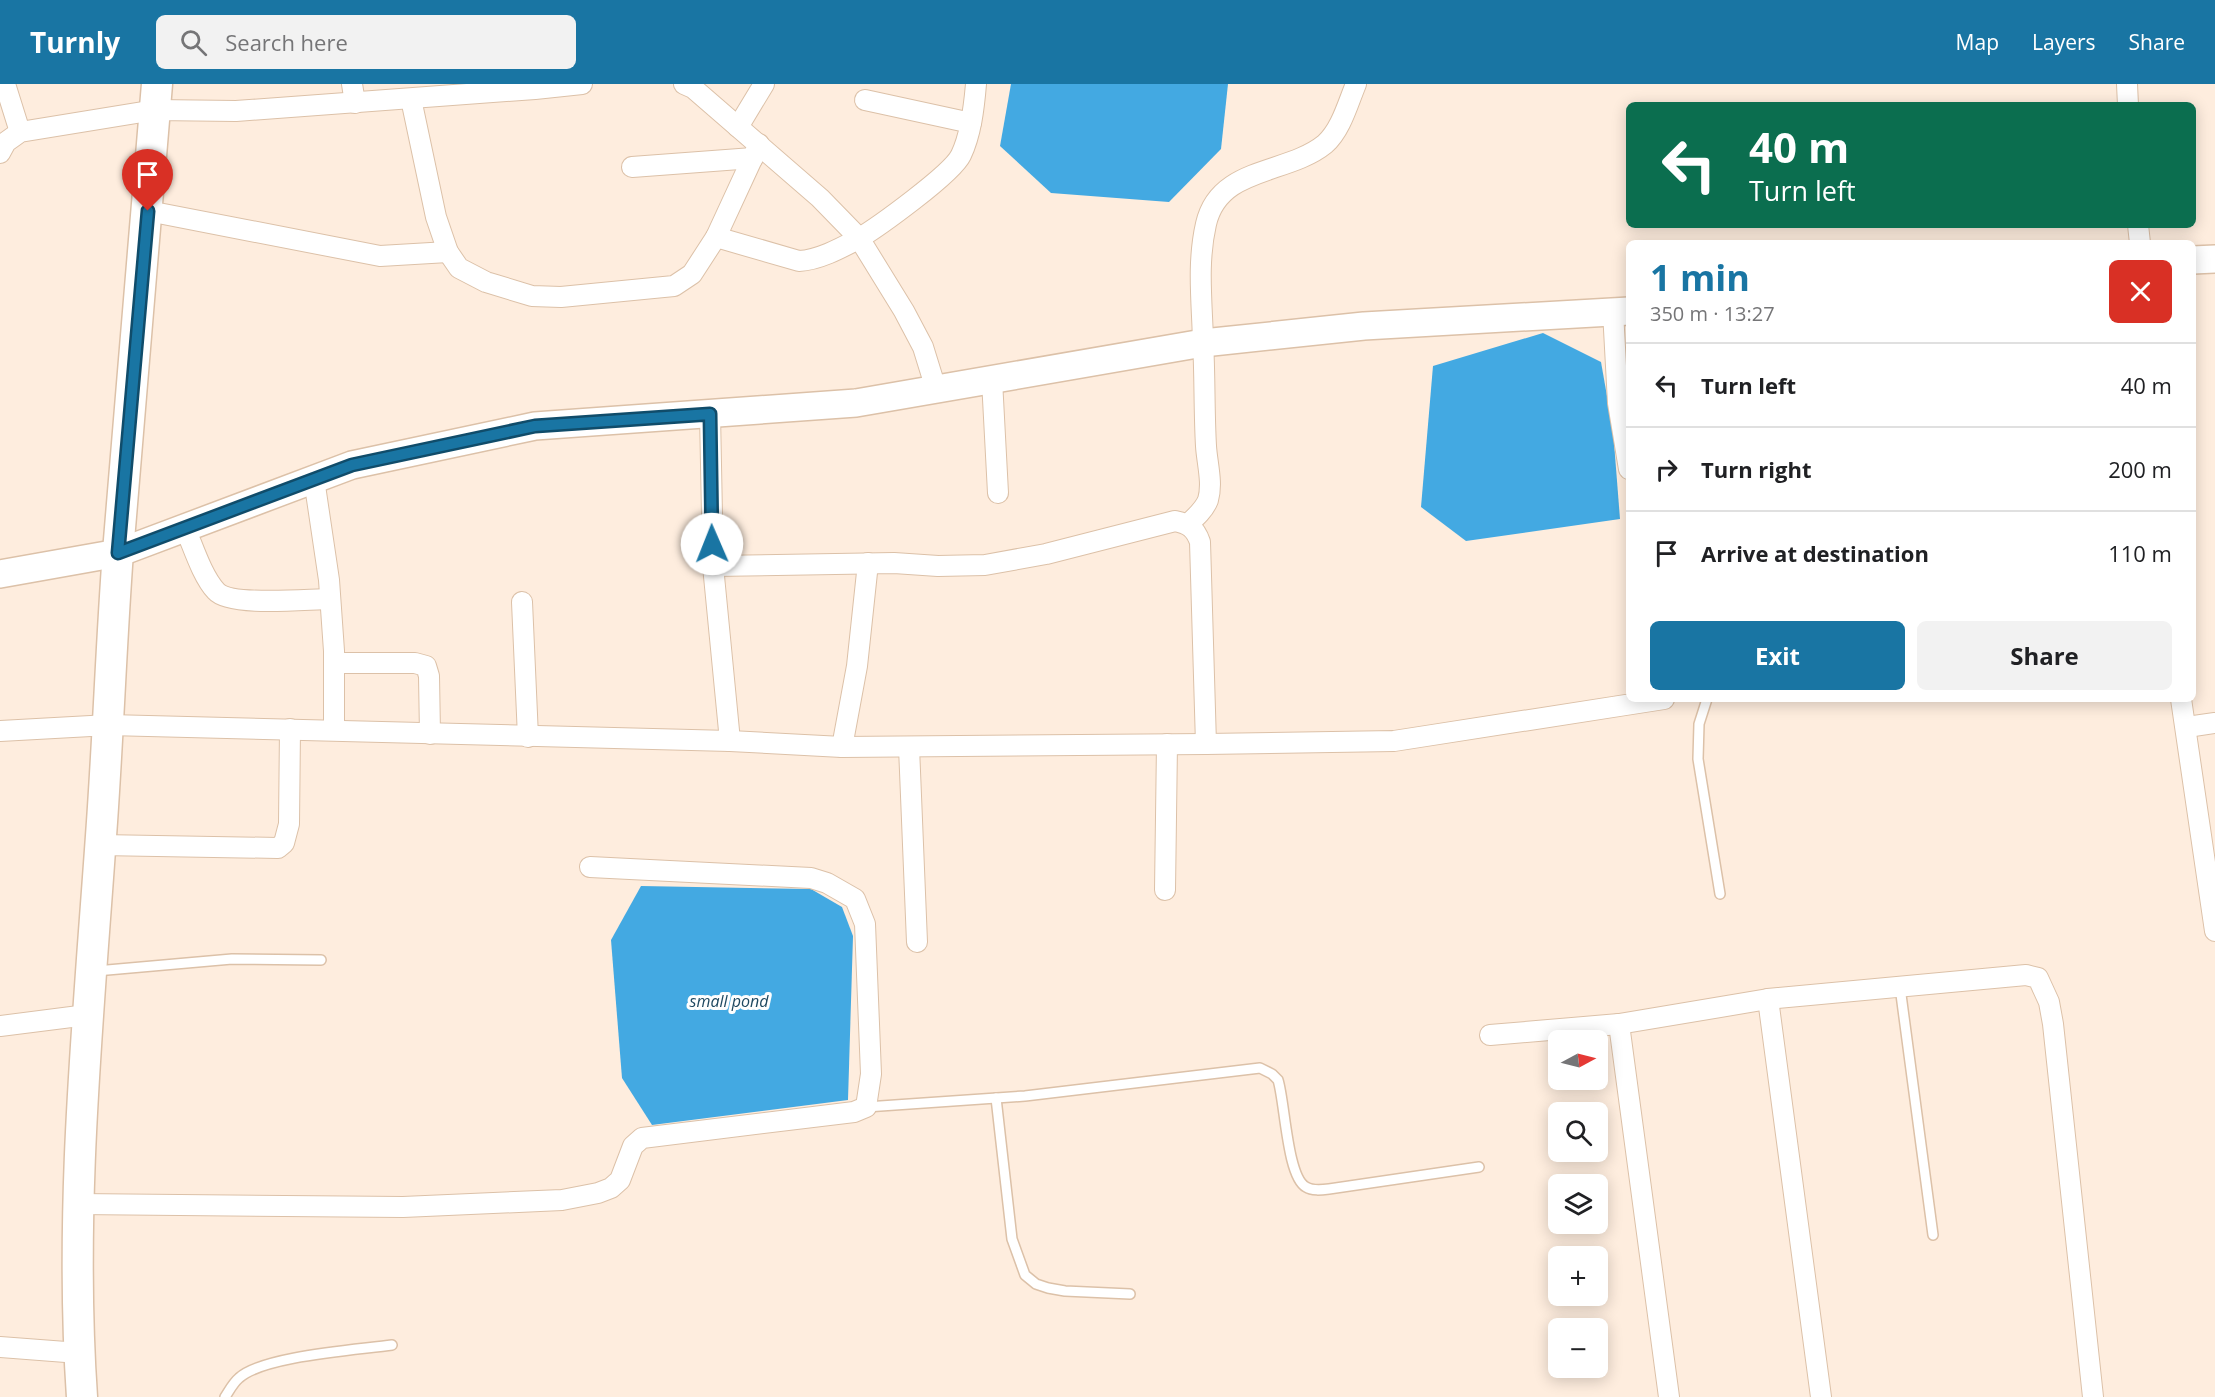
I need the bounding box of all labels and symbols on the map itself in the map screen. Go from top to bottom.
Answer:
pin [122,149,173,211]
position arrow [680,512,744,576]
water label: small pond [690,990,769,1012]
north arrow [1548,1030,1608,1090]

